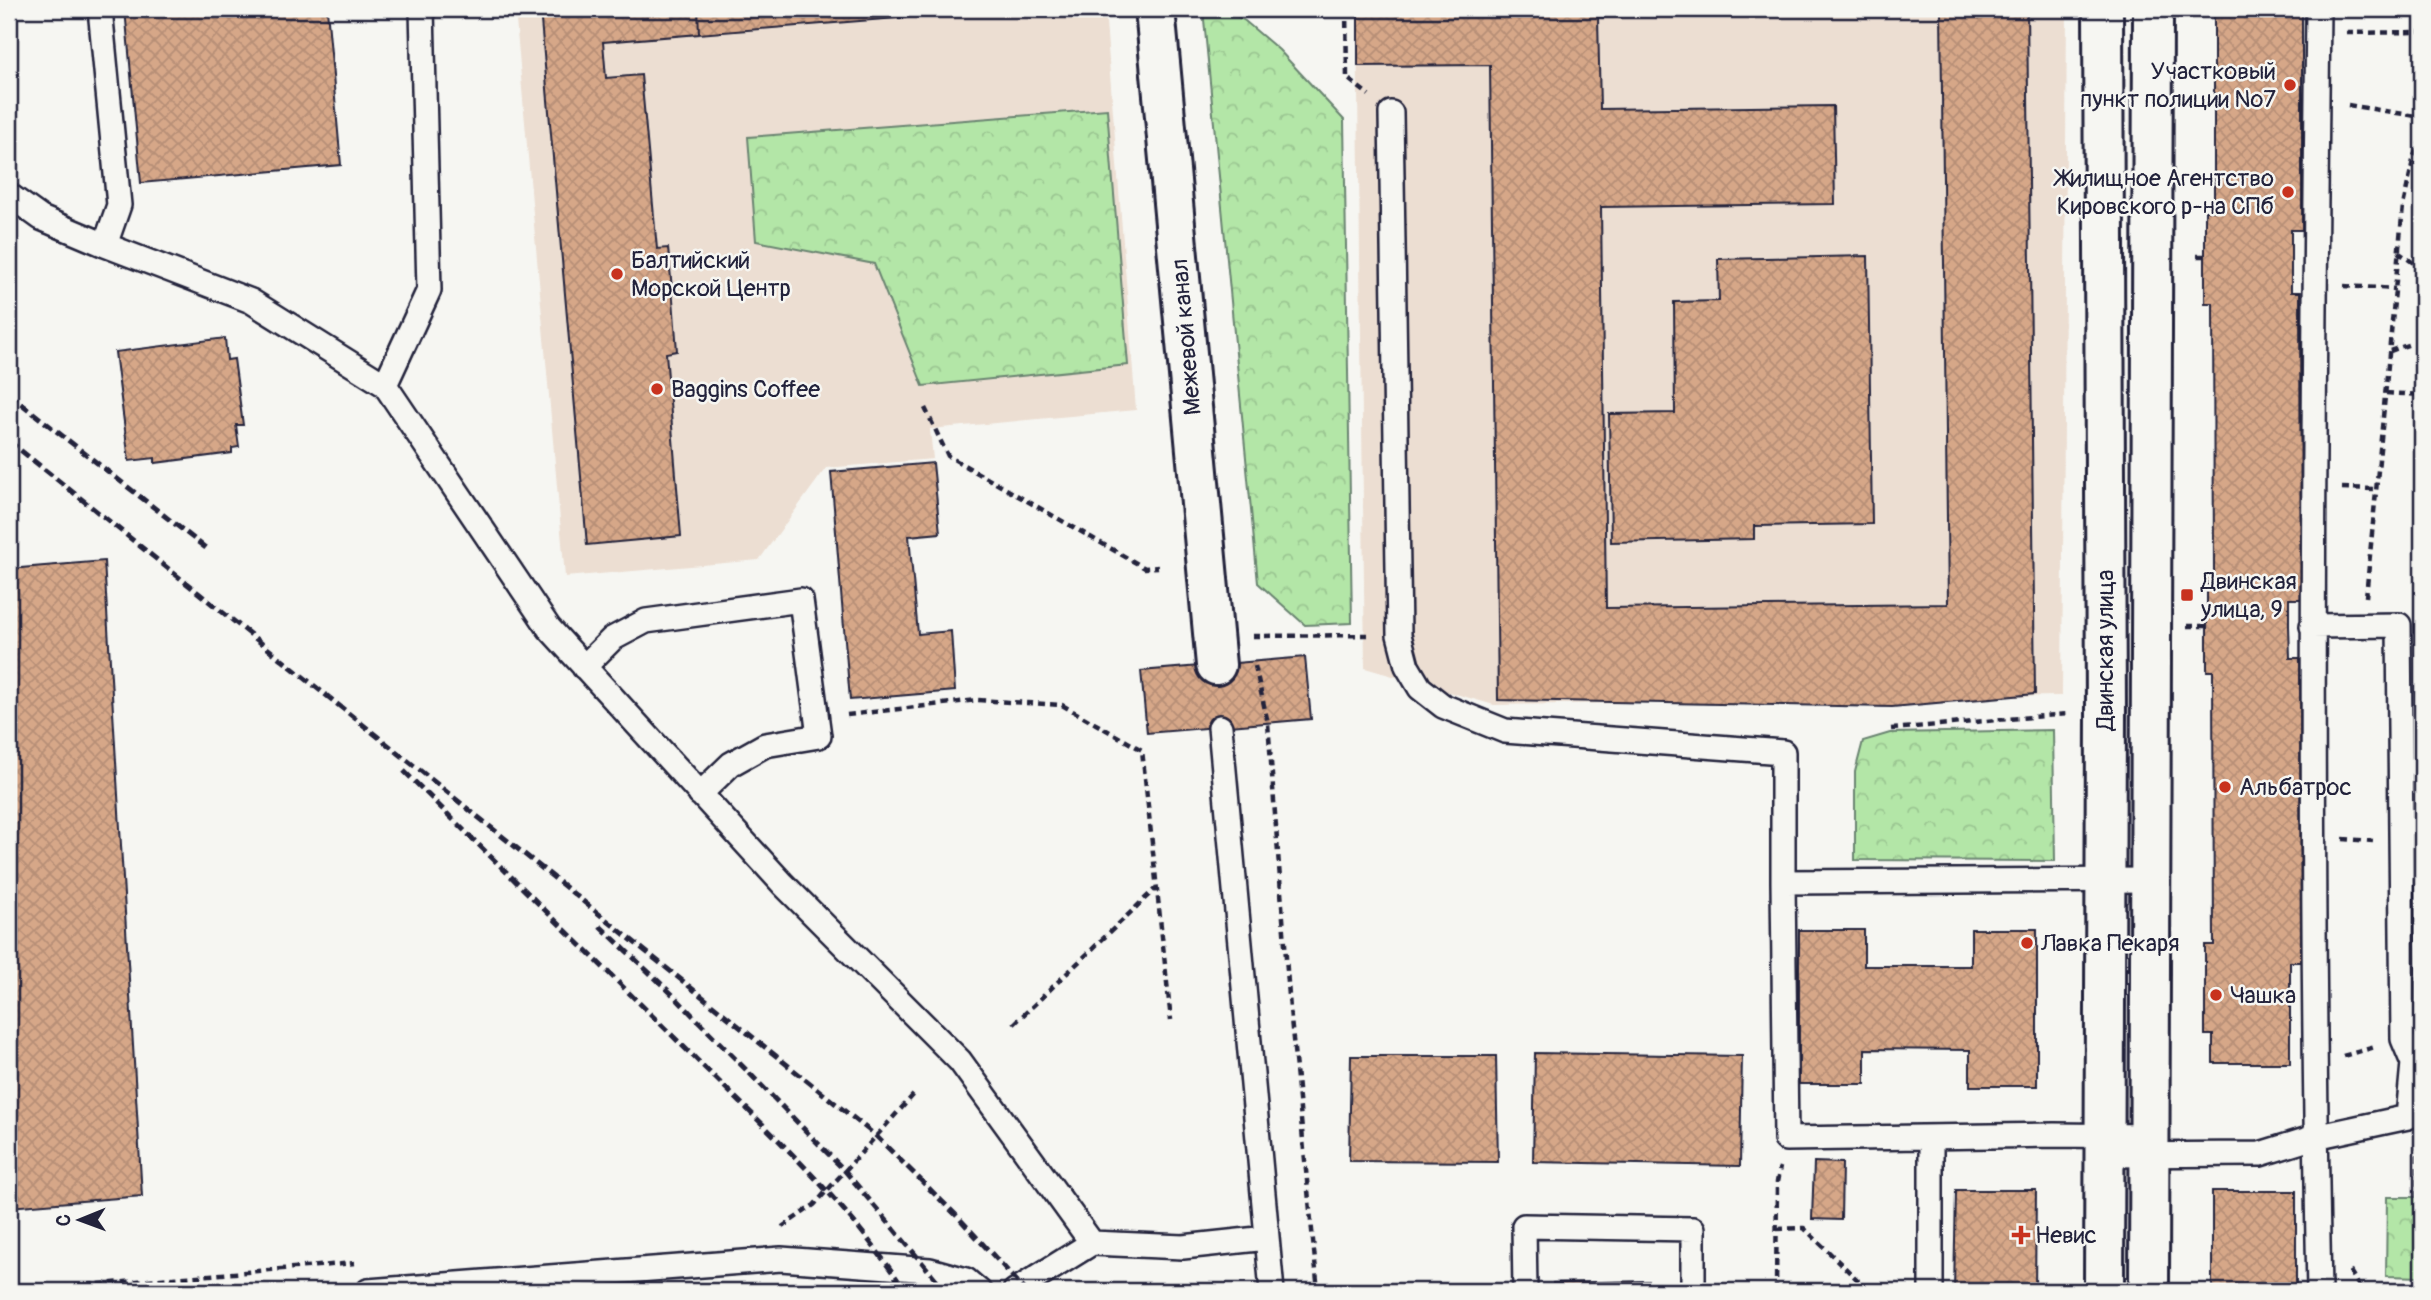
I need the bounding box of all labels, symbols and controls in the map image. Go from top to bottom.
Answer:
place label: Участковый пункт полиции №7 [2080,57,2276,114]
marker: Участковый пункт полиции №7 [2282,77,2298,93]
place label: Жилищное Агентство Кировского р-на СПб [2052,164,2274,221]
marker: Жилищное Агентство Кировского р-на СПб [2280,184,2296,200]
place label: Балтийский Морской Центр [631,246,791,303]
street label: Межевой канал [1165,257,1208,416]
marker: Балтийский Морской Центр [609,266,625,282]
place label: Baggins Coffee [671,375,820,404]
marker: Baggins Coffee [649,381,665,397]
place label: Двинская улица, 9 [2200,567,2297,624]
street label: Двинская улица [2091,570,2120,731]
marker: Двинская улица, 9 [2179,587,2195,603]
place label: Альбатрос [2239,773,2352,802]
marker: Альбатрос [2217,779,2233,795]
place label: Лавка Пекаря [2040,929,2180,958]
marker: Лавка Пекаря [2019,935,2035,951]
place label: Чашка [2230,981,2296,1010]
marker: Чашка [2208,987,2224,1003]
north arrow [46,1184,116,1254]
text: С [52,1214,76,1226]
place label: Невис [2035,1221,2097,1250]
marker: Невис [2013,1227,2029,1243]

